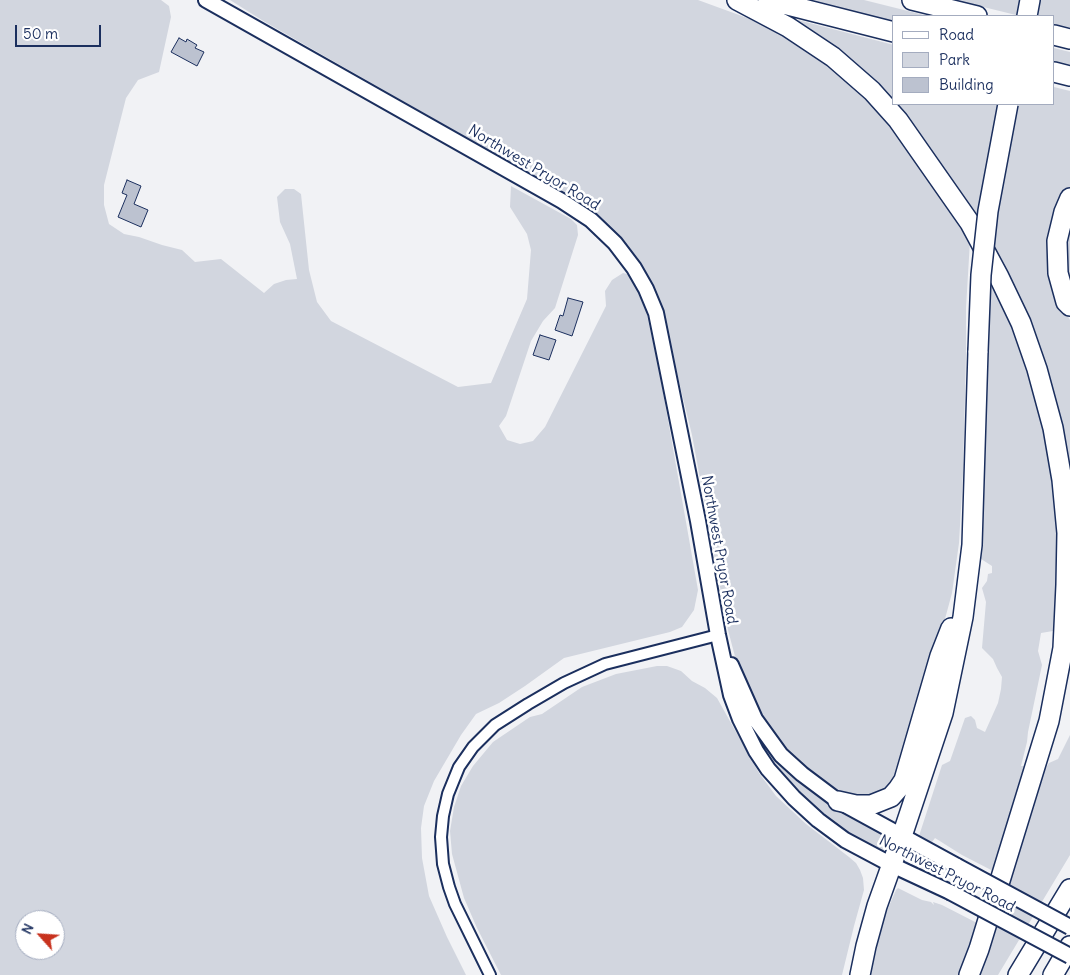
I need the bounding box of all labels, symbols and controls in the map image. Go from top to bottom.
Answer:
scale bar [18,15,104,47]
legend [892,15,1055,105]
text: 50 m [23,24,58,43]
text: Road [939,25,974,44]
text: Park [939,50,970,69]
text: Building [939,75,994,94]
street label: Northwest Pryor Road [465,121,603,215]
street label: Northwest Pryor Road [697,474,741,626]
street label: Northwest Pryor Road [876,832,1018,916]
north arrow [15,910,65,960]
text: N [17,921,38,937]

